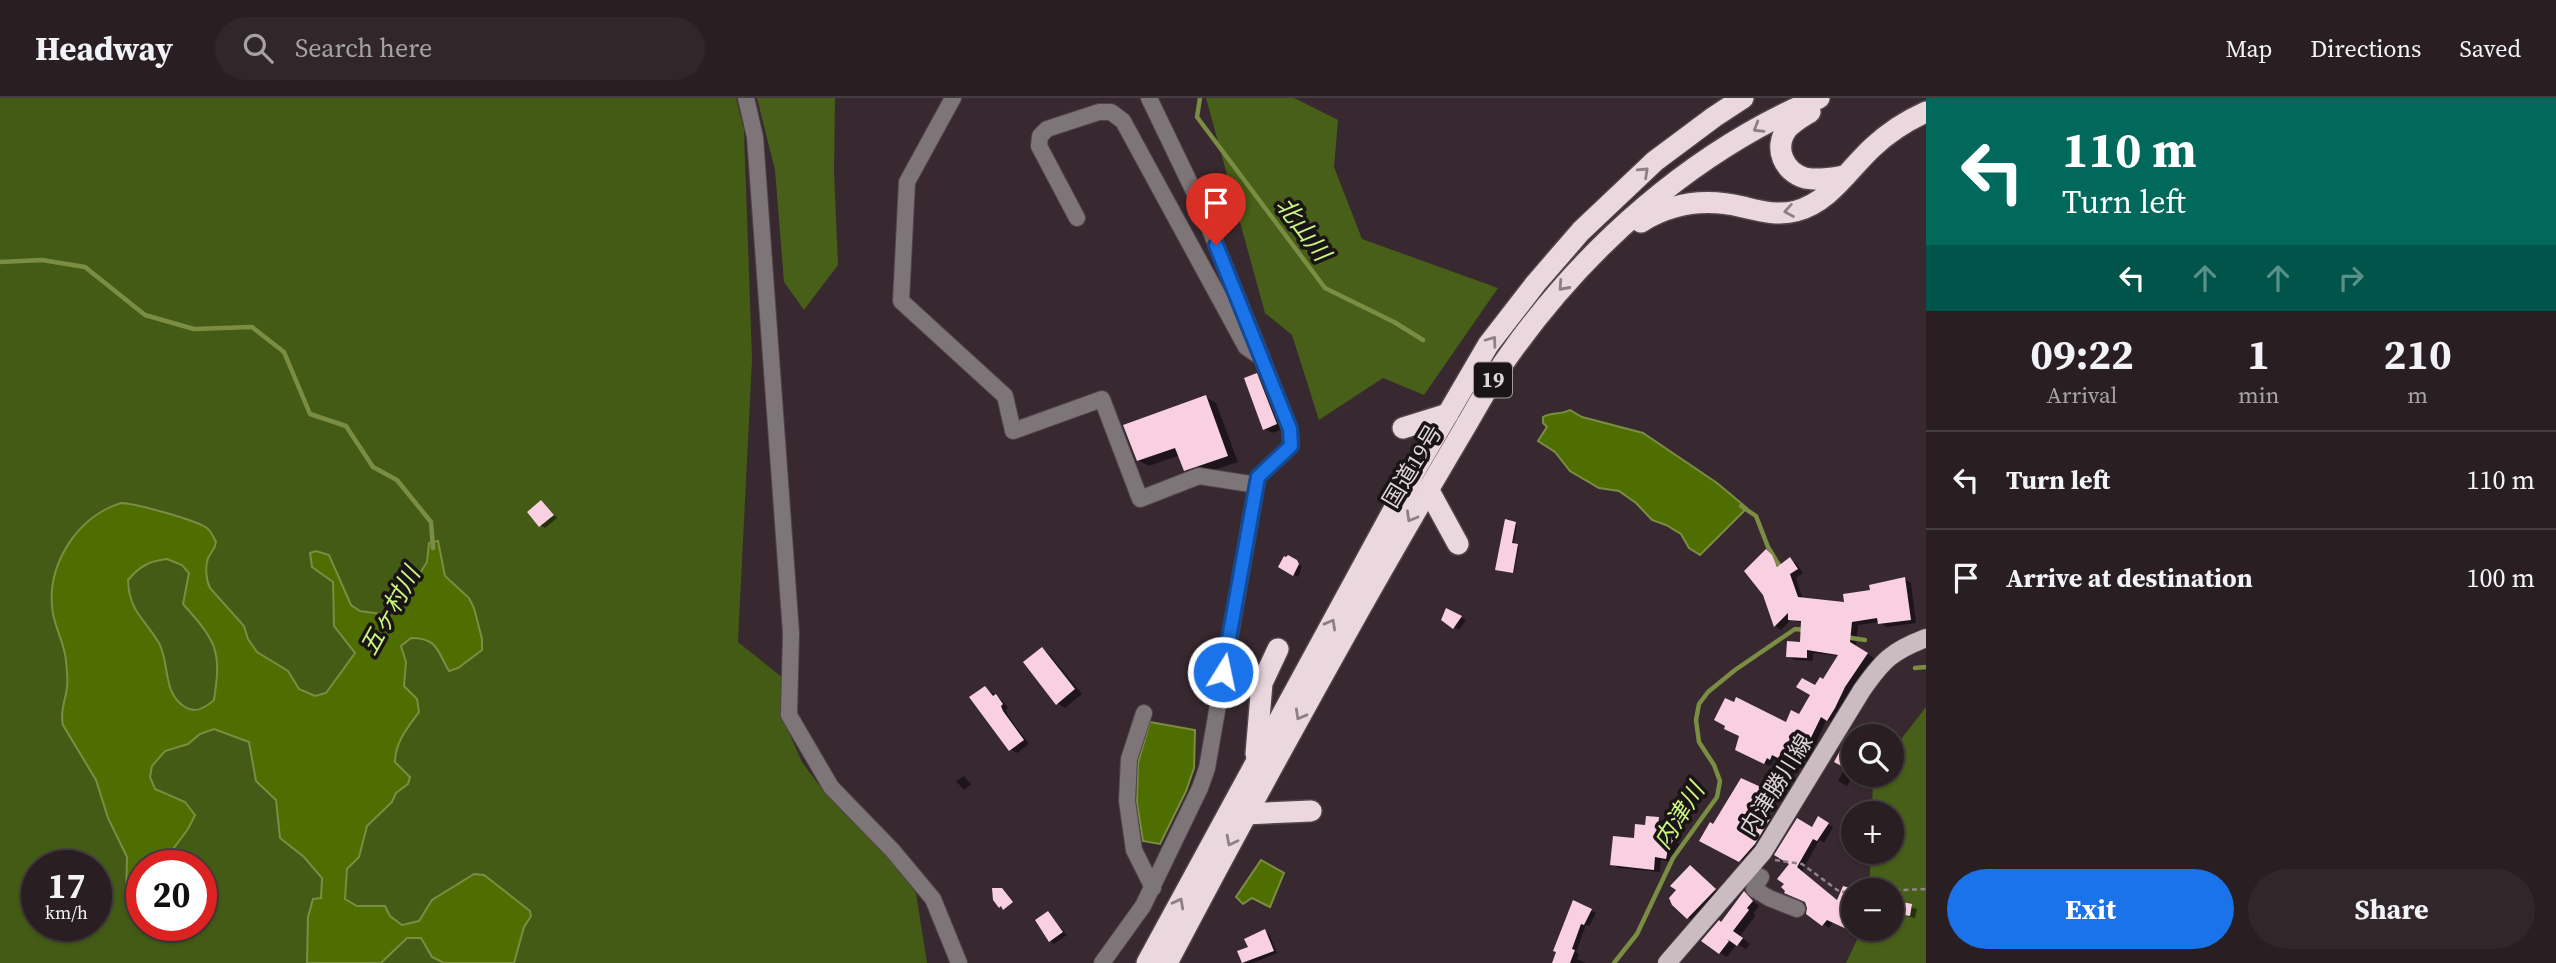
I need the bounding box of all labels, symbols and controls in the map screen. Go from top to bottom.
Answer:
search box [215,17,705,80]
text: Headway [35,26,173,71]
icon: search [239,29,277,67]
text: Search here [295,30,432,66]
text: Map [2225,32,2272,65]
text: Directions [2310,32,2421,65]
text: Saved [2459,32,2521,65]
text: 110 m [2062,116,2197,183]
one-way arrow [1752,120,1765,133]
icon: left [1947,126,2038,217]
one-way arrow [1636,168,1649,181]
pin [1186,173,1246,245]
text: Turn left [2062,180,2186,224]
icon: arrive [1197,184,1235,222]
water label: 北山川 [1269,190,1340,270]
one-way arrow [1783,203,1795,218]
icon: left [2113,259,2151,297]
icon: ahead [2186,259,2224,297]
icon: ahead [2259,259,2297,297]
icon: right [2332,259,2370,297]
one-way arrow [1559,278,1571,291]
text: 09:22 [2030,325,2134,383]
text: 1 [2247,325,2270,383]
text: 210 [2384,325,2452,383]
one-way arrow [1484,336,1496,349]
road number: 19 [1474,362,1512,398]
text: Arrival [2046,379,2117,411]
text: min [2238,379,2279,411]
text: m [2407,379,2428,411]
street label: 国道19号 [1375,418,1449,514]
icon: left [1947,461,1985,499]
text: Turn left [2006,462,2110,498]
text: 110 m [2467,462,2535,498]
one-way arrow [1407,509,1420,522]
water label: 五ヶ村川 [352,558,429,661]
icon: arrive [1947,559,1985,597]
text: Arrive at destination [2006,560,2253,596]
text: 100 m [2467,560,2535,596]
one-way arrow [1323,619,1336,631]
position arrow [1186,635,1260,709]
one-way arrow [1295,708,1308,721]
map controls [1841,724,1904,941]
button: search [1841,724,1904,787]
street label: 内津勝川線 [1732,728,1820,842]
water label: 内津川 [1646,774,1713,855]
button: + [1841,801,1904,864]
one-way arrow [1225,834,1239,846]
speed limit sign: 20 [126,850,217,941]
text: 17 [48,862,85,910]
button: Exit [1947,869,2234,949]
button: Share [2248,869,2535,949]
button: − [1841,878,1904,941]
one-way arrow [1170,897,1184,910]
text: km/h [45,900,88,925]

